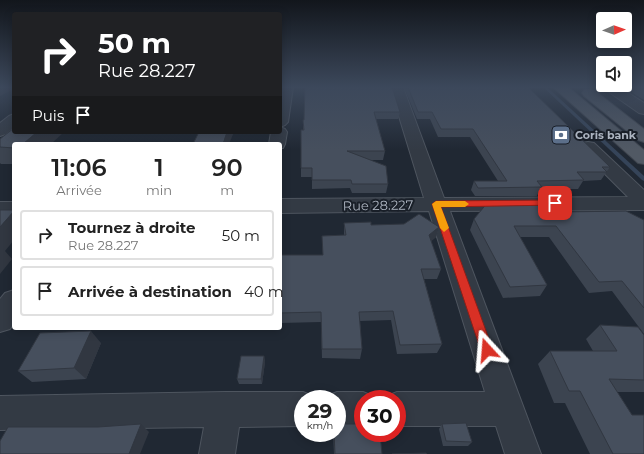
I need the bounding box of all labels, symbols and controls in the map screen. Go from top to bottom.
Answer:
north arrow [596,12,632,48]
map controls [596,12,632,92]
text: 50 m [98,26,171,60]
icon: right [32,28,84,80]
button: sound [596,56,632,92]
text: Rue 28.227 [98,60,196,82]
icon: arrive [72,104,94,126]
text: Puis [32,106,64,125]
bank icon: Coris bank [550,124,572,146]
place label: Coris bank [575,128,637,142]
text: 11:06 [51,153,107,182]
text: 1 [154,153,164,182]
text: 90 [211,153,243,182]
text: Arrivée [56,182,102,198]
text: min [146,182,172,198]
text: m [220,182,234,198]
pin [538,186,572,220]
icon: arrive [544,192,566,214]
street label: Rue 28.227 [343,196,414,214]
text: Tournez à droite [68,218,196,237]
icon: right [34,224,56,246]
text: 50 m [222,226,260,245]
text: Rue 28.227 [68,237,138,253]
icon: arrive [34,280,56,302]
text: Arrivée à destination [68,282,232,301]
text: 40 m [244,282,284,301]
position arrow [466,329,508,371]
speed limit sign: 30 [354,390,406,442]
text: 29 [308,399,332,423]
text: km/h [307,419,333,432]

